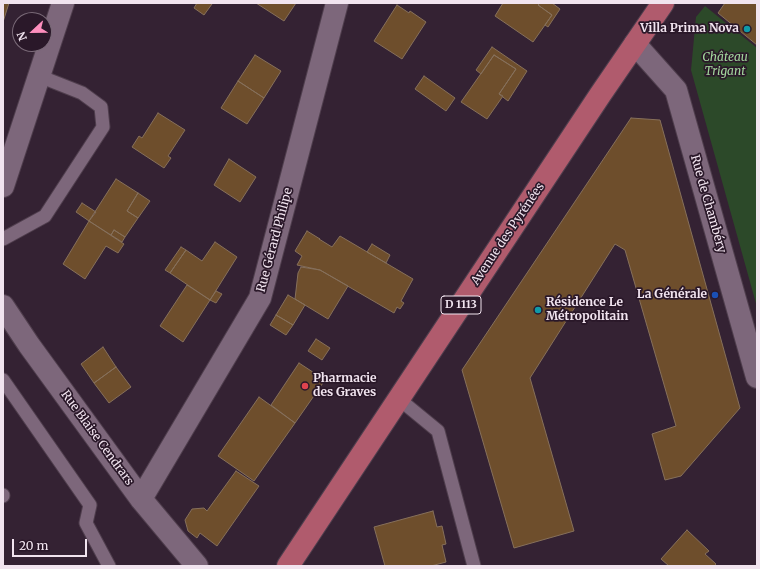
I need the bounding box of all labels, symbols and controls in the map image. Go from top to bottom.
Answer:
north arrow [12,12,52,52]
place label: Villa Prima Nova [640,22,739,36]
marker: Villa Prima Nova [742,24,752,34]
text: N [14,29,30,43]
park label: Château Trigant [702,51,748,79]
street label: Rue de Chambéry [687,153,729,255]
street label: Avenue des Pyrénées [468,180,548,288]
street label: Rue Gérard Philipe [254,186,296,294]
place label: La Générale [637,288,707,302]
marker: La Générale [710,290,720,300]
road number: D 1113 [441,296,481,314]
place label: Résidence Le Métropolitain [546,296,628,324]
marker: Résidence Le Métropolitain [533,305,543,315]
place label: Pharmacie des Graves [313,372,377,400]
marker: Pharmacie des Graves [300,381,310,391]
street label: Rue Blaise Cendrars [58,388,136,488]
scale bar [14,531,89,557]
text: 20 m [19,538,48,553]

